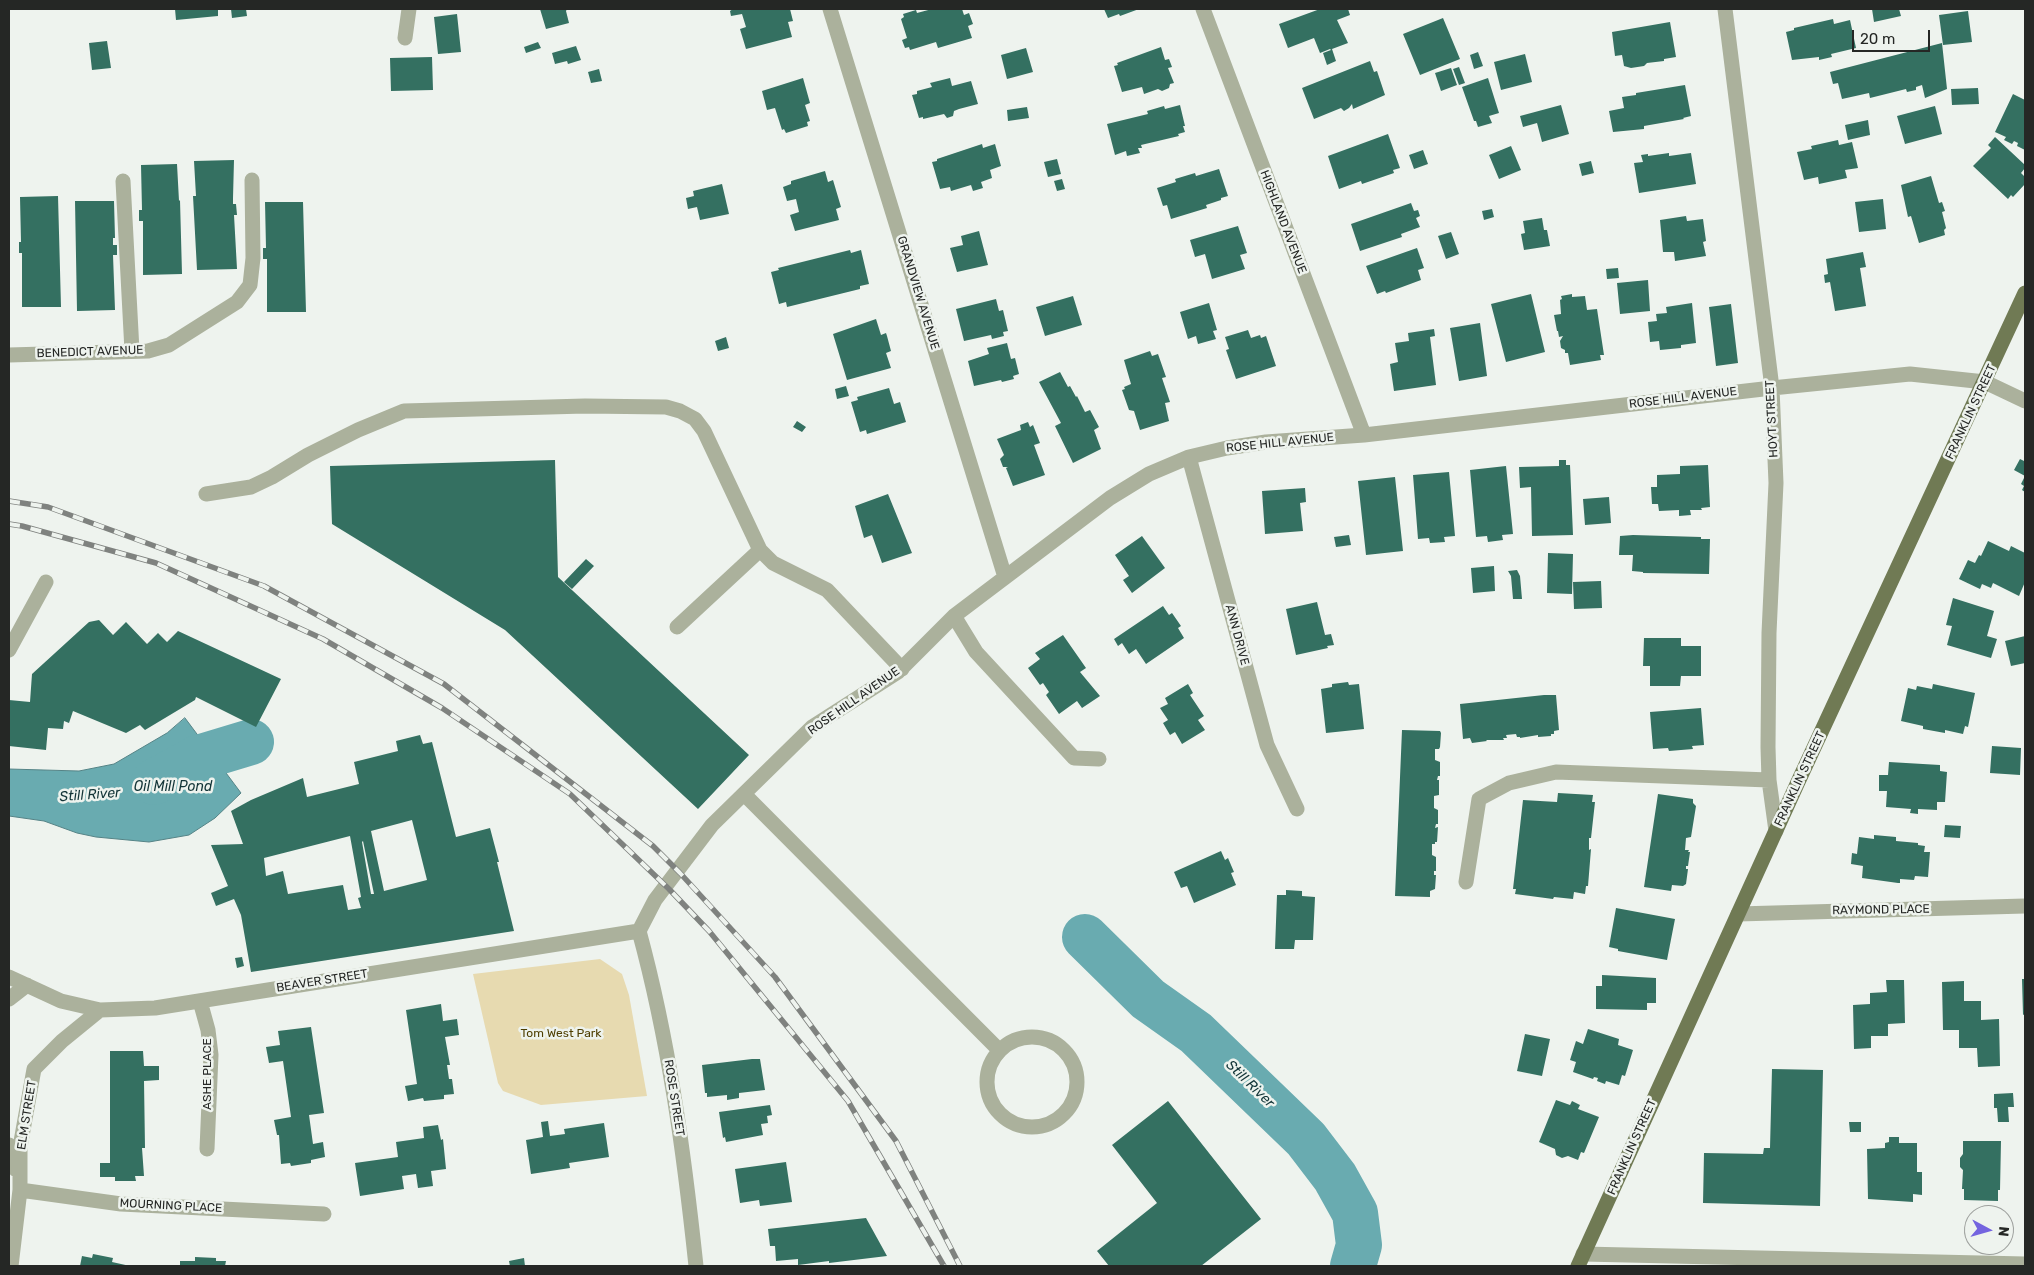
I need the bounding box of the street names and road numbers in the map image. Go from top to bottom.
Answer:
street label: HIGHLAND AVENUE [1257,168,1309,276]
street label: GRANDVIEW AVENUE [894,234,942,352]
street label: BENEDICT AVENUE [36,343,144,361]
street label: FRANKLIN STREET [1943,362,1999,462]
street label: HOYT STREET [1763,380,1781,458]
street label: ROSE HILL AVENUE [1628,384,1738,412]
street label: ROSE HILL AVENUE [1225,430,1335,456]
street label: ANN DRIVE [1222,603,1252,667]
street label: ROSE HILL AVENUE [805,664,903,738]
street label: FRANKLIN STREET [1772,729,1828,829]
street label: RAYMOND PLACE [1832,902,1930,918]
street label: BEAVER STREET [275,967,369,995]
street label: ASHE PLACE [201,1038,215,1110]
street label: ROSE STREET [661,1059,687,1137]
street label: ELM STREET [14,1079,40,1151]
street label: FRANKLIN STREET [1604,1097,1660,1197]
street label: MOURNING PLACE [119,1196,223,1216]

